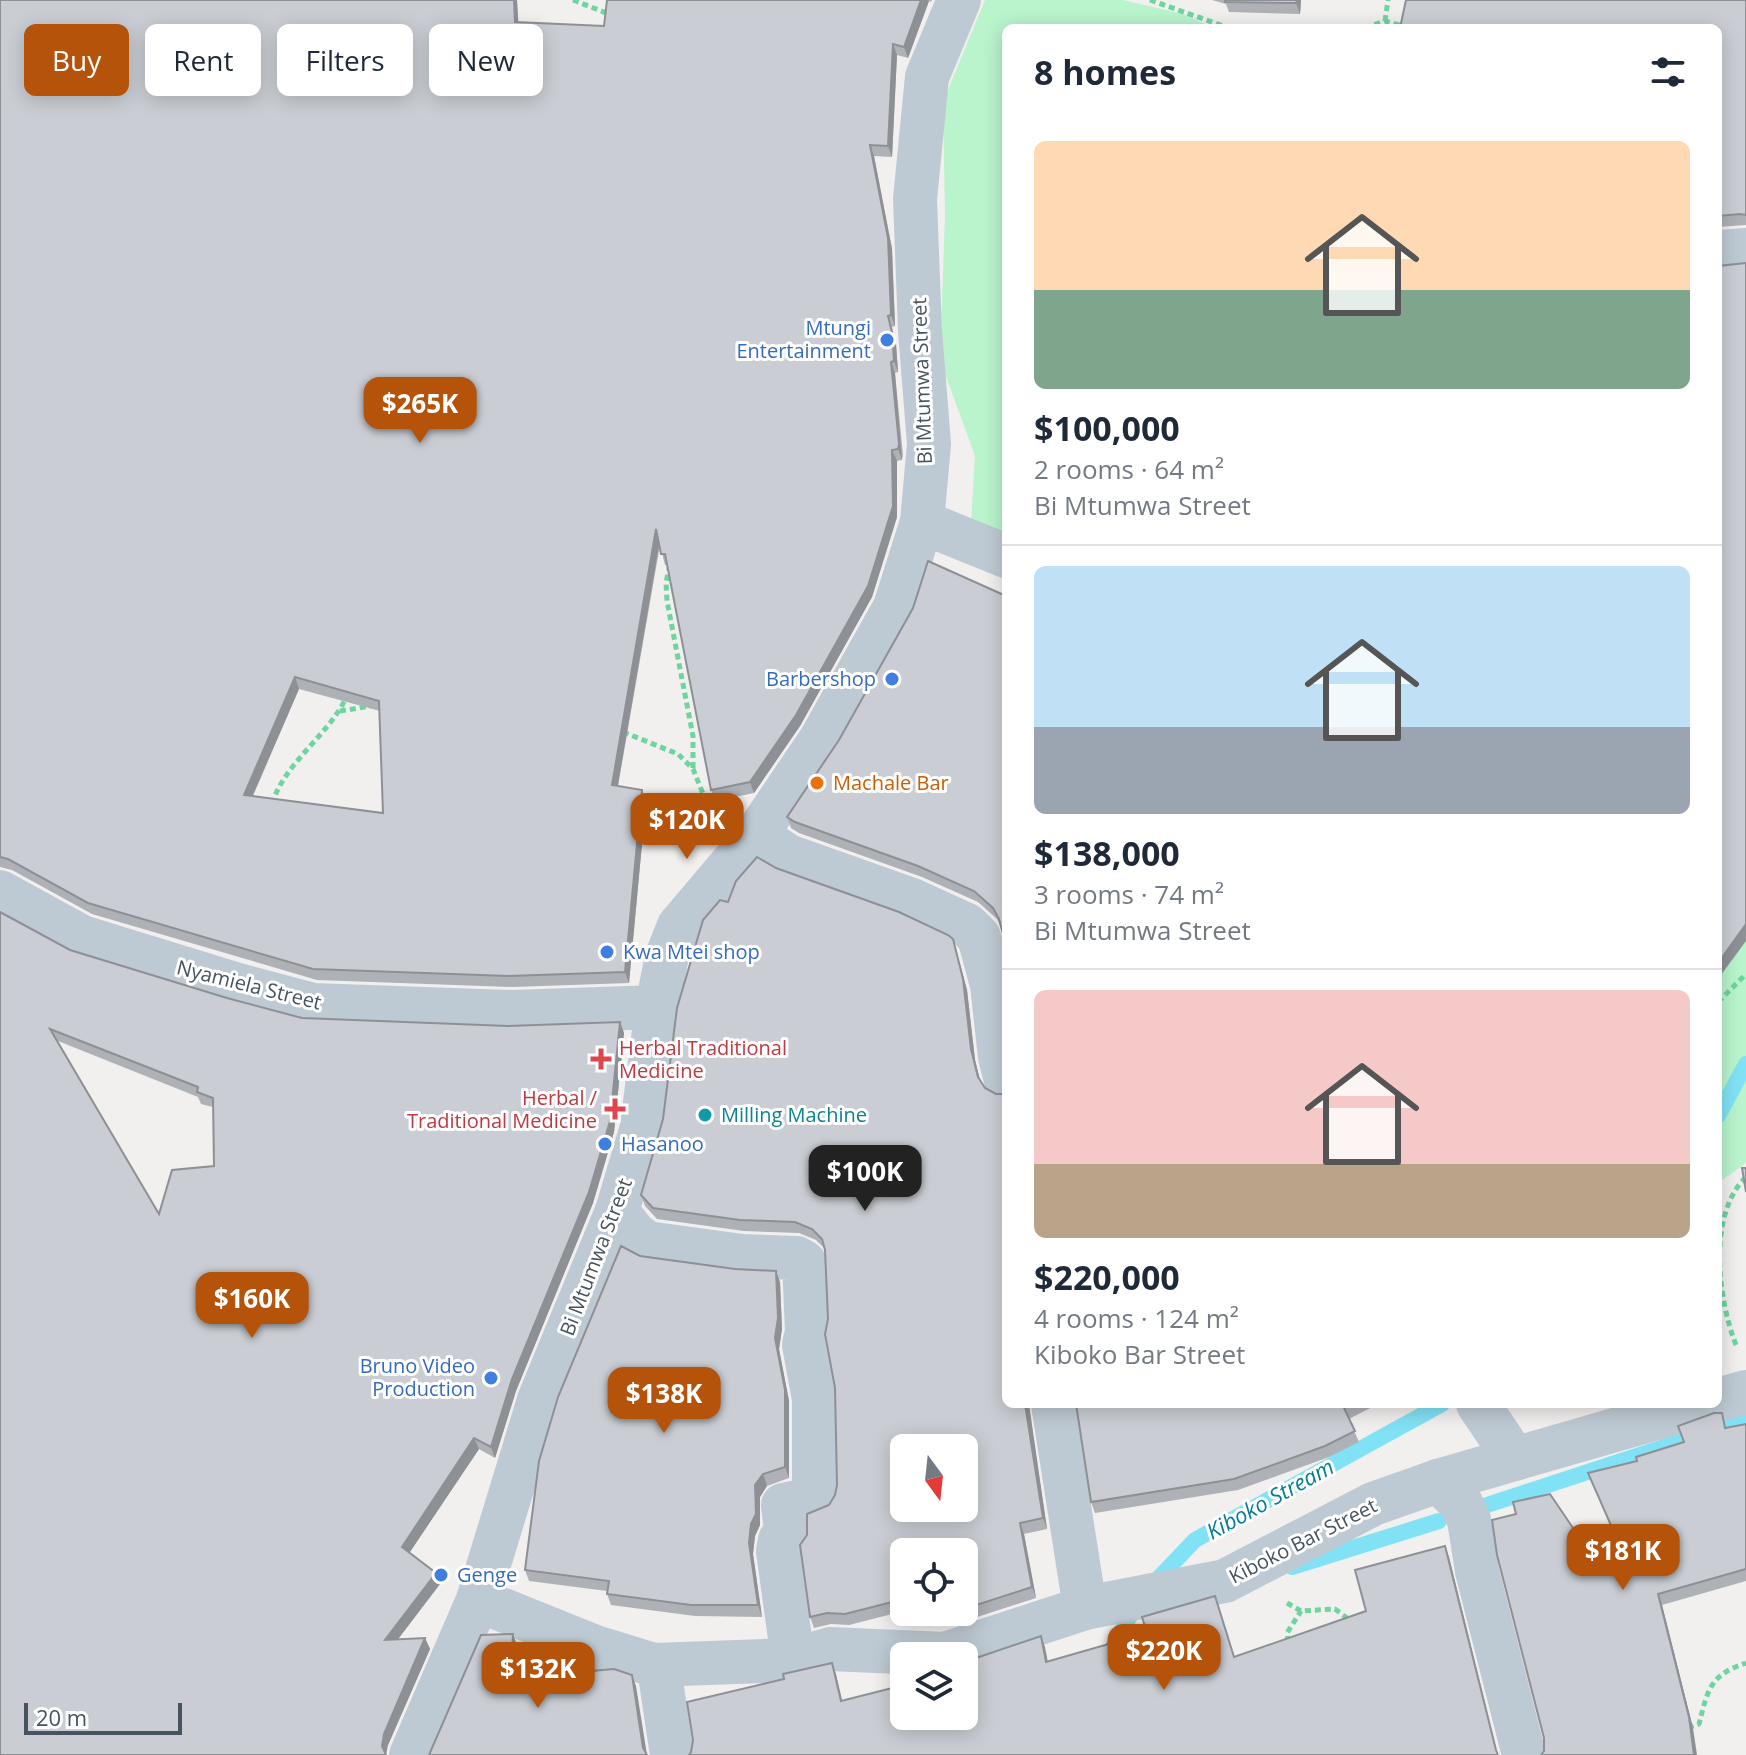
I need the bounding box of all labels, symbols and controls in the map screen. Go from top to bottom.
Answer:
chip: Buy [24,24,129,96]
chip: Rent [145,24,261,96]
chip: Filters [277,24,413,96]
chip: New [429,24,543,96]
text: 8 homes [1034,49,1176,95]
icon: filters [1646,50,1690,94]
icon: home [1290,193,1434,337]
street label: Bi Mtumwa Street [905,297,938,465]
place label: Mtungi Entertainment [736,314,871,364]
marker: Mtungi Entertainment [878,331,896,349]
pin: $265K [364,377,476,445]
text: $265K [382,385,458,421]
text: $100,000 [1034,405,1180,451]
text: 2 rooms · 64 m² [1034,451,1224,487]
text: Bi Mtumwa Street [1034,487,1251,523]
icon: home [1290,618,1434,762]
place label: Barbershop [766,665,876,692]
marker: Barbershop [883,670,901,688]
place label: Machale Bar [833,769,949,796]
marker: Machale Bar [808,774,826,792]
pin: $120K [631,793,743,861]
text: $120K [649,801,725,837]
text: $138,000 [1034,830,1180,876]
text: 3 rooms · 74 m² [1034,876,1224,912]
text: Bi Mtumwa Street [1034,912,1251,948]
place label: Kwa Mtei shop [623,938,760,965]
marker: Kwa Mtei shop [598,943,616,961]
street label: Nyamiela Street [174,953,324,1016]
place label: Herbal Traditional Medicine [619,1034,787,1084]
icon: home [1290,1042,1434,1186]
marker: Herbal Traditional Medicine [590,1048,612,1070]
place label: Herbal / Traditional Medicine [407,1084,598,1134]
marker: Herbal / Traditional Medicine [604,1098,626,1120]
place label: Milling Machine [721,1101,867,1128]
marker: Milling Machine [696,1106,714,1124]
place label: Hasanoo [621,1130,704,1157]
marker: Hasanoo [596,1135,614,1153]
pin: $100K [809,1145,921,1213]
text: $100K [827,1153,903,1189]
street label: Bi Mtumwa Street [553,1174,638,1339]
text: $220,000 [1034,1254,1180,1300]
pin: $160K [196,1272,308,1340]
text: $160K [214,1280,290,1316]
text: 4 rooms · 124 m² [1034,1300,1239,1336]
text: Kiboko Bar Street [1034,1336,1245,1372]
place label: Bruno Video Production [360,1352,475,1402]
pin: $138K [608,1367,720,1435]
marker: Bruno Video Production [482,1369,500,1387]
text: $138K [626,1375,702,1411]
north arrow [890,1434,978,1522]
map controls [890,1434,978,1730]
water label: Kiboko Stream [1200,1451,1339,1546]
street label: Kiboko Bar Street [1224,1492,1381,1589]
pin: $181K [1567,1524,1679,1592]
text: $181K [1585,1532,1661,1568]
button: locate [890,1538,978,1626]
place label: Genge [457,1561,517,1588]
marker: Genge [432,1566,450,1584]
pin: $220K [1108,1624,1220,1692]
text: $220K [1126,1632,1202,1668]
pin: $132K [482,1642,594,1710]
button: layers [890,1642,978,1730]
text: $132K [500,1650,576,1686]
scale bar [24,1699,182,1735]
text: 20 m [36,1702,87,1732]

